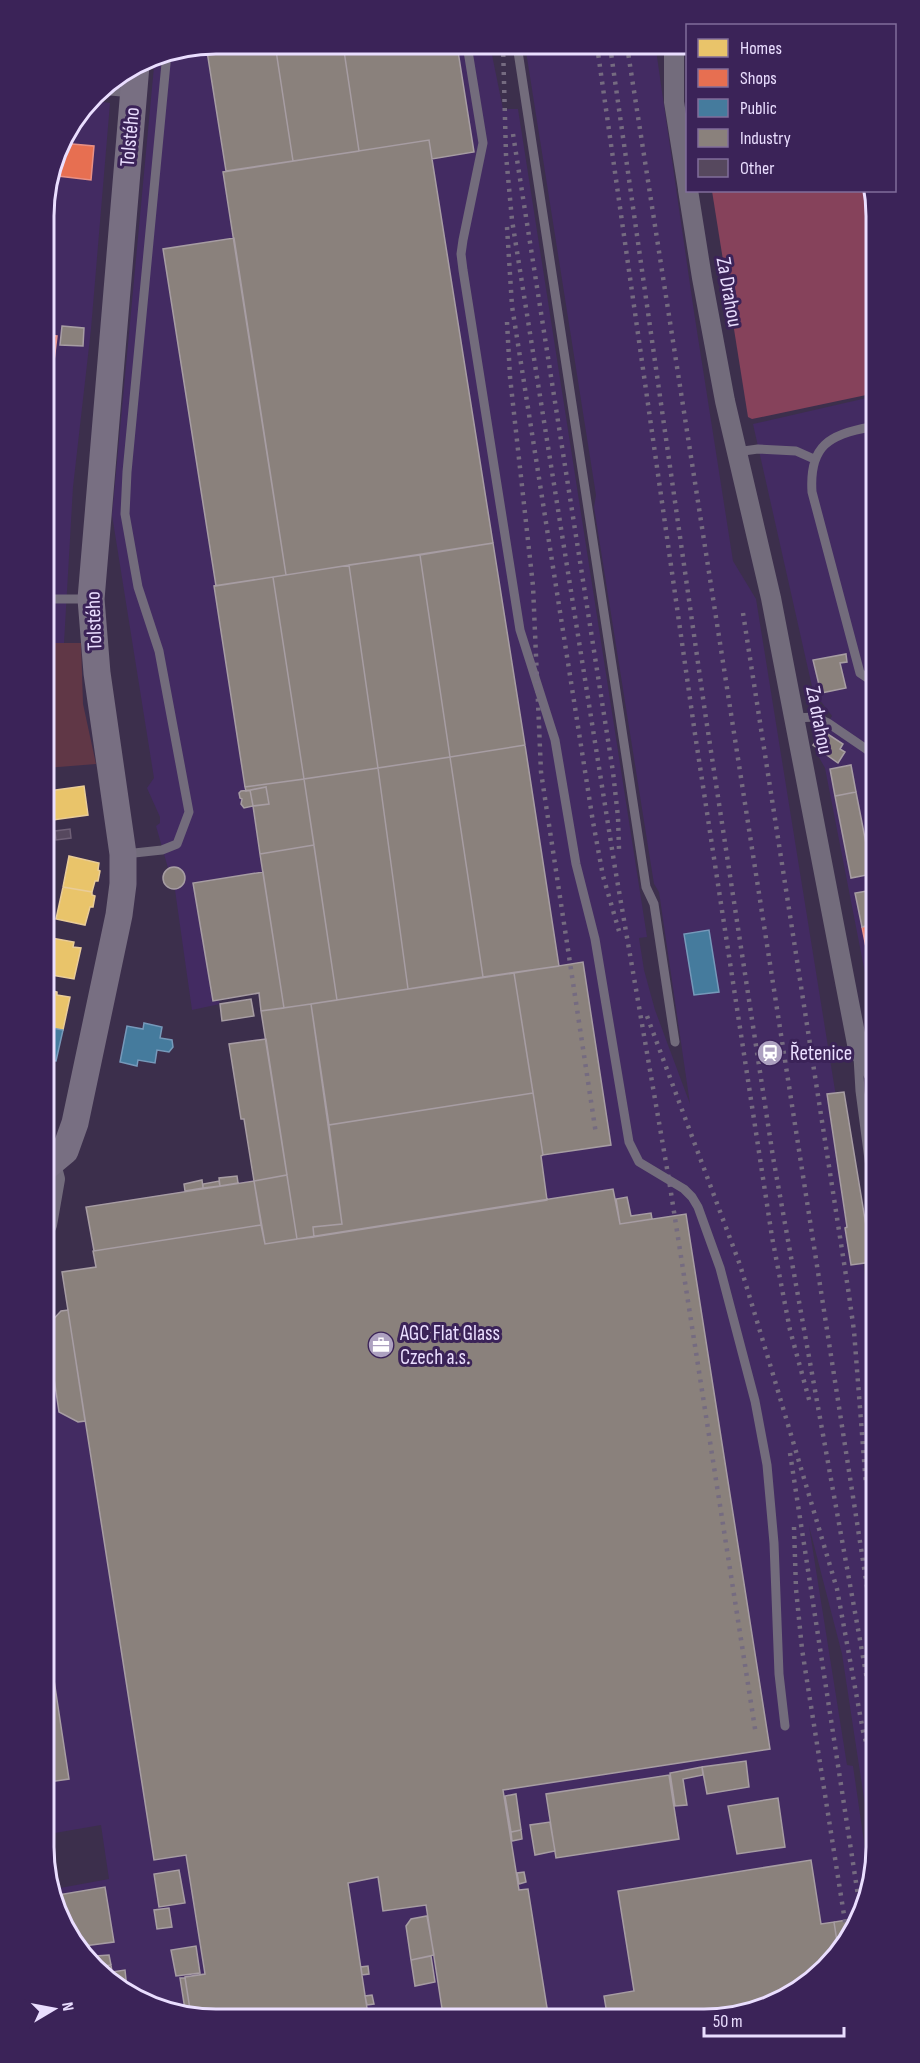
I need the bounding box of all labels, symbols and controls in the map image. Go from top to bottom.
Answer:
legend [686,24,896,192]
text: Homes [740,38,782,59]
text: Shops [740,68,777,89]
text: Public [740,98,777,119]
street label: Tolstého [115,106,145,168]
text: Industry [740,128,791,149]
text: Other [740,158,774,179]
street label: Za Drahou [711,255,747,329]
street label: Tolstého [80,591,108,651]
street label: Za drahou [800,684,838,756]
station icon: Řetenice [755,1038,785,1068]
place label: Řetenice [790,1041,852,1066]
place label: AGC Flat Glass Czech a.s. [399,1321,500,1370]
office icon: AGC Flat Glass Czech a.s. [366,1330,396,1360]
north arrow [24,1979,84,2039]
scale bar [704,2000,844,2038]
text: N [57,2001,77,2013]
text: 50 m [713,2011,743,2032]

